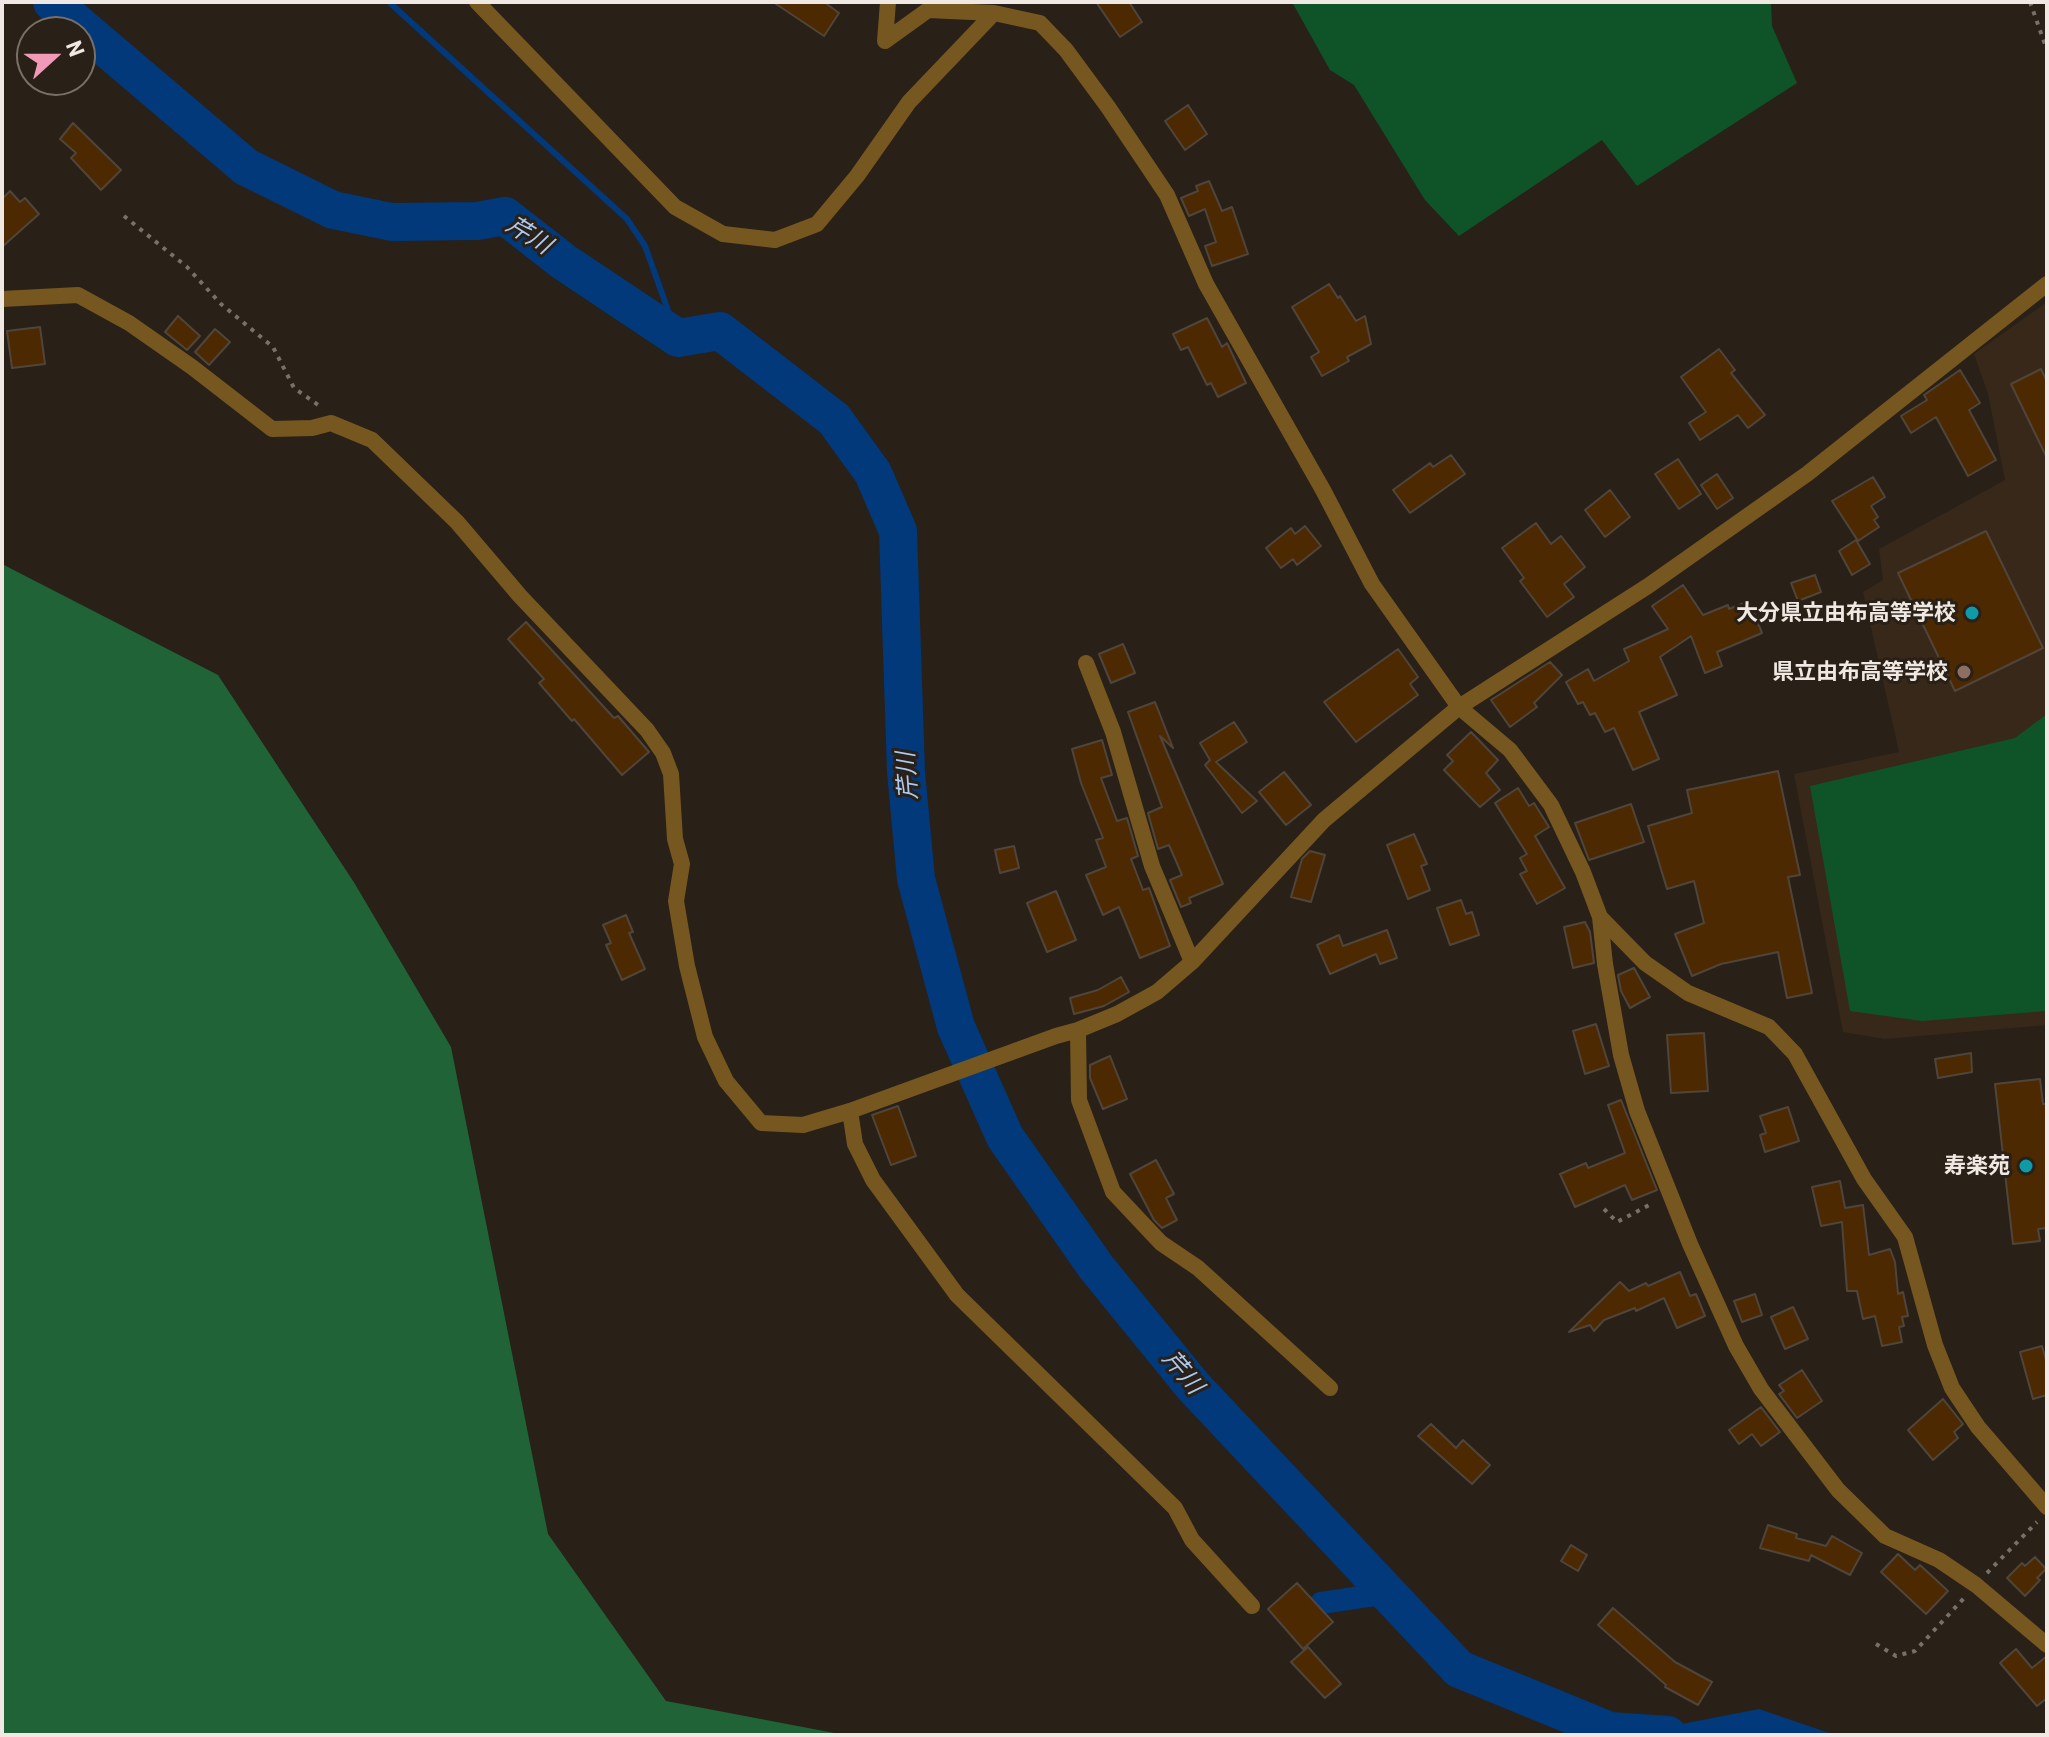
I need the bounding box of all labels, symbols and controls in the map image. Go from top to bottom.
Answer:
north arrow [16,16,96,96]
text: N [62,37,91,60]
water label: 芹川 [501,210,557,260]
place label: 大分県立由布高等学校 [1736,600,1956,626]
marker: 大分県立由布高等学校 [1963,604,1981,622]
place label: 県立由布高等学校 [1772,659,1948,685]
marker: 県立由布高等学校 [1955,663,1973,681]
water label: 芹川 [891,751,923,801]
place label: 寿楽苑 [1944,1153,2010,1179]
marker: 寿楽苑 [2017,1157,2035,1175]
water label: 芹川 [1157,1344,1209,1400]

